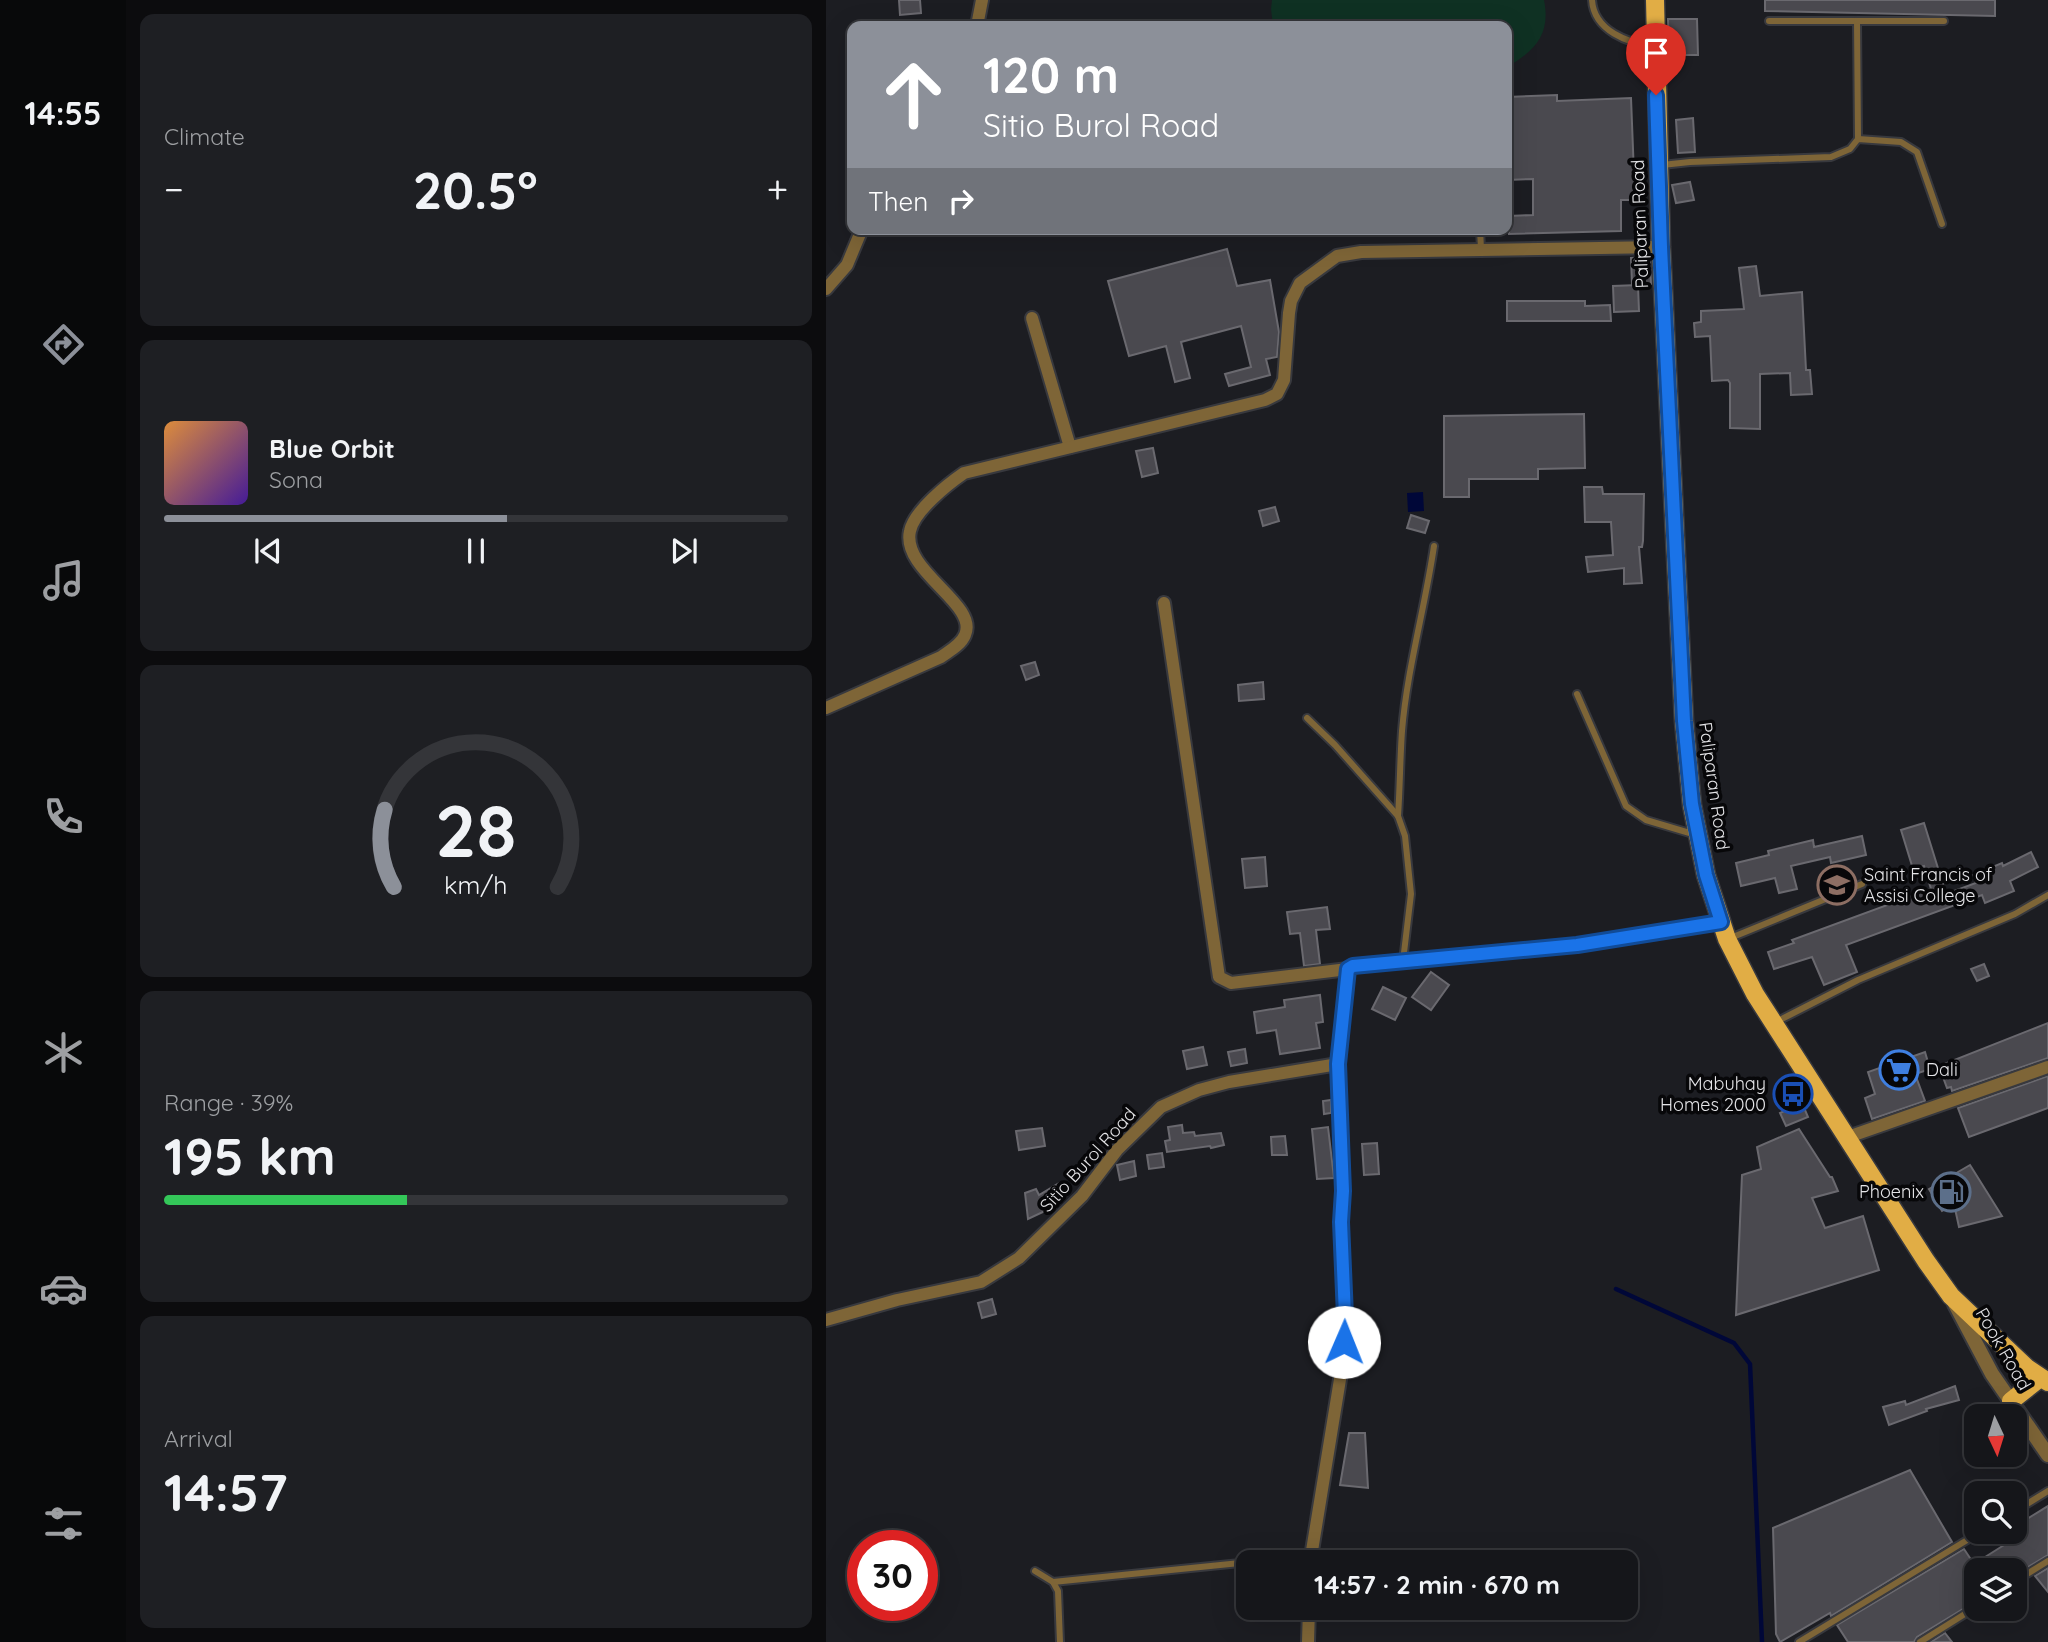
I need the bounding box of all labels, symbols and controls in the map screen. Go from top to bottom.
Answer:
pin [1626,23,1686,95]
icon: arrive [1637,34,1675,72]
text: 120 m [983,44,1119,105]
icon: ahead [868,49,959,140]
text: 14:55 [25,93,101,133]
text: Sitio Burol Road [983,105,1219,145]
text: Climate [164,122,245,151]
text: 20.5° [413,157,538,222]
street label: Paliparan Road [1626,159,1653,289]
text: − [164,165,184,213]
text: + [767,165,788,213]
icon: right [942,182,980,220]
text: Then [868,185,928,218]
icon: directions [39,320,88,369]
text: Blue Orbit [269,432,395,465]
text: Sona [269,465,323,494]
icon: previous [249,532,287,570]
icon: pause [457,532,495,570]
icon: next [665,532,703,570]
icon: music [39,556,88,605]
street label: Paliparan Road [1694,720,1735,851]
text: 28 [435,784,517,875]
icon: phone [39,792,88,841]
place label: Saint Francis of Assisi College [1864,863,1993,907]
school or university icon: Saint Francis of Assisi College [1816,864,1858,906]
text: km/h [444,869,508,900]
icon: climate [39,1028,88,1077]
supermarket icon: Dali [1878,1049,1920,1091]
place label: Dali [1926,1058,1958,1081]
place label: Mabuhay Homes 2000 [1660,1072,1766,1116]
bus stop icon: Mabuhay Homes 2000 [1772,1073,1814,1115]
text: Range · 39% [164,1088,293,1117]
street label: Sitio Burol Road [1035,1103,1141,1217]
text: 195 km [164,1123,336,1188]
fuel station icon: Phoenix [1930,1171,1972,1213]
place label: Phoenix [1859,1180,1924,1203]
icon: car [39,1264,88,1313]
street label: Pook Road [1971,1303,2036,1394]
position arrow [1307,1305,1381,1379]
north arrow [1964,1404,2026,1466]
map controls [1964,1404,2027,1621]
text: Arrival [164,1424,233,1453]
text: 14:57 [164,1459,288,1524]
button: search [1964,1481,2027,1544]
icon: filters [39,1499,88,1548]
speed limit sign: 30 [847,1530,938,1621]
button: layers [1964,1558,2027,1621]
text: 14:57 · 2 min · 670 m [1314,1568,1560,1601]

